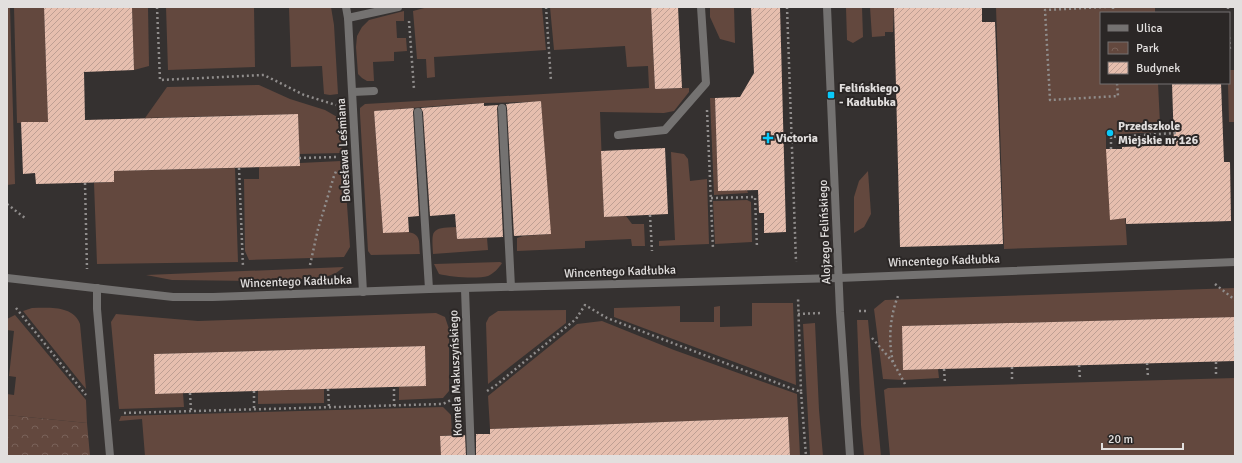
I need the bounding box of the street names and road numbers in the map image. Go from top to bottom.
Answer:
street label: Bolesława Leśmiana [334,98,354,202]
street label: Alojzego Felińskiego [816,179,834,285]
street label: Wincentego Kadłubka [888,252,1000,270]
street label: Wincentego Kadłubka [564,263,676,281]
street label: Wincentego Kadłubka [240,273,352,291]
street label: Kornela Makuszyńskiego [446,310,466,436]

